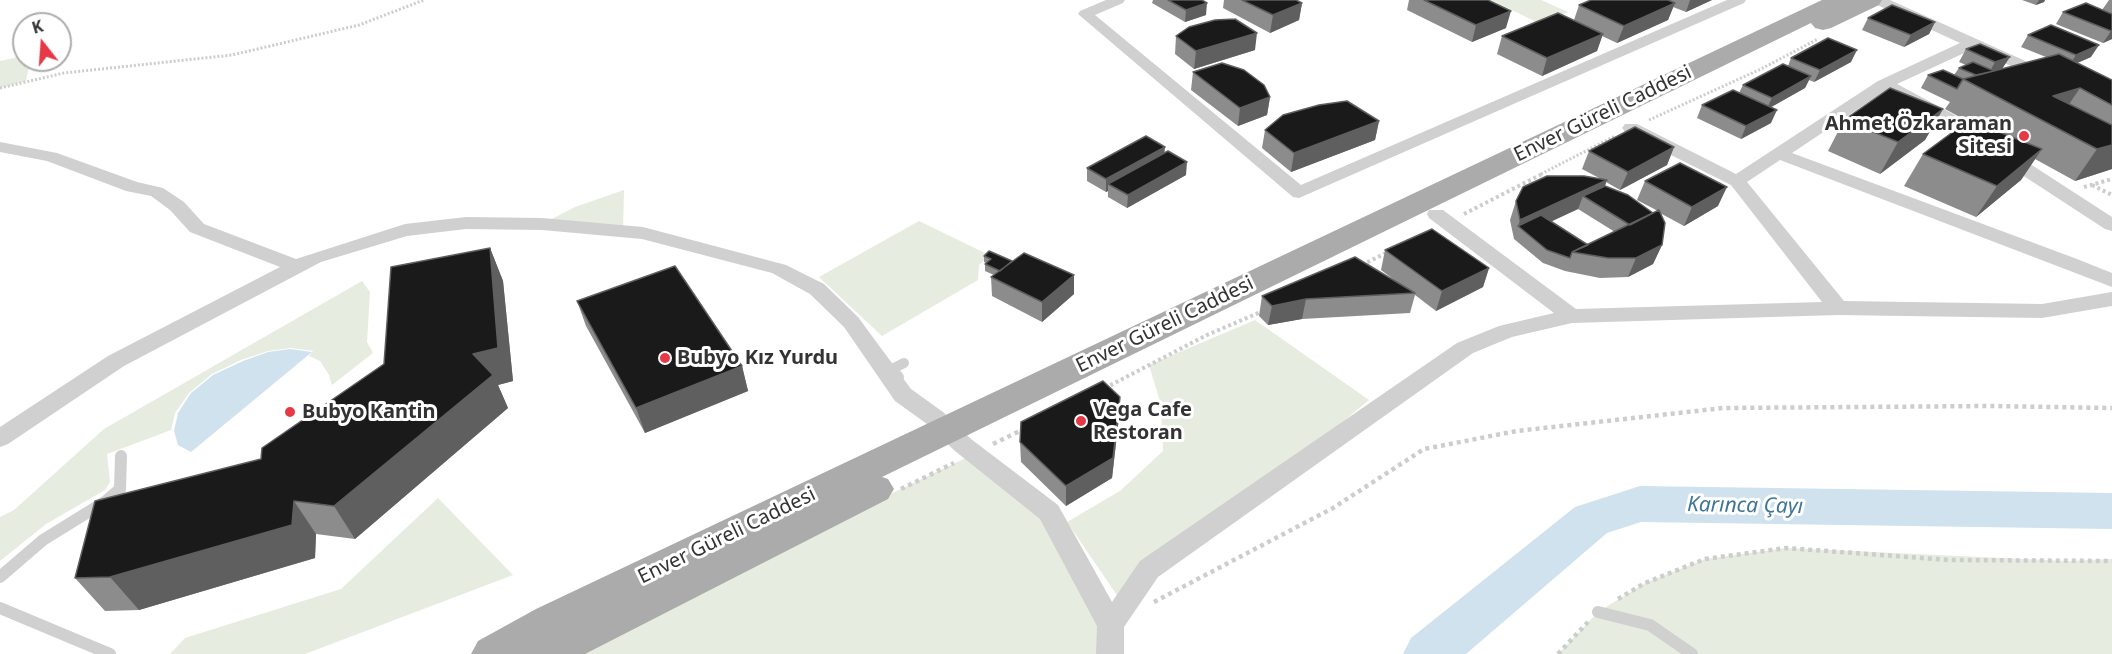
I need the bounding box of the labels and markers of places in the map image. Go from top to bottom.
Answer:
place label: Ahmet Özkaraman Sitesi [1825,112,2012,159]
marker: Ahmet Özkaraman Sitesi [2017,129,2031,143]
place label: Bubyo Kız Yurdu [677,346,838,370]
marker: Bubyo Kız Yurdu [658,351,672,365]
place label: Vega Cafe Restoran [1093,398,1192,445]
place label: Bubyo Kantin [302,400,436,424]
marker: Bubyo Kantin [283,405,297,419]
marker: Vega Cafe Restoran [1074,414,1088,428]

